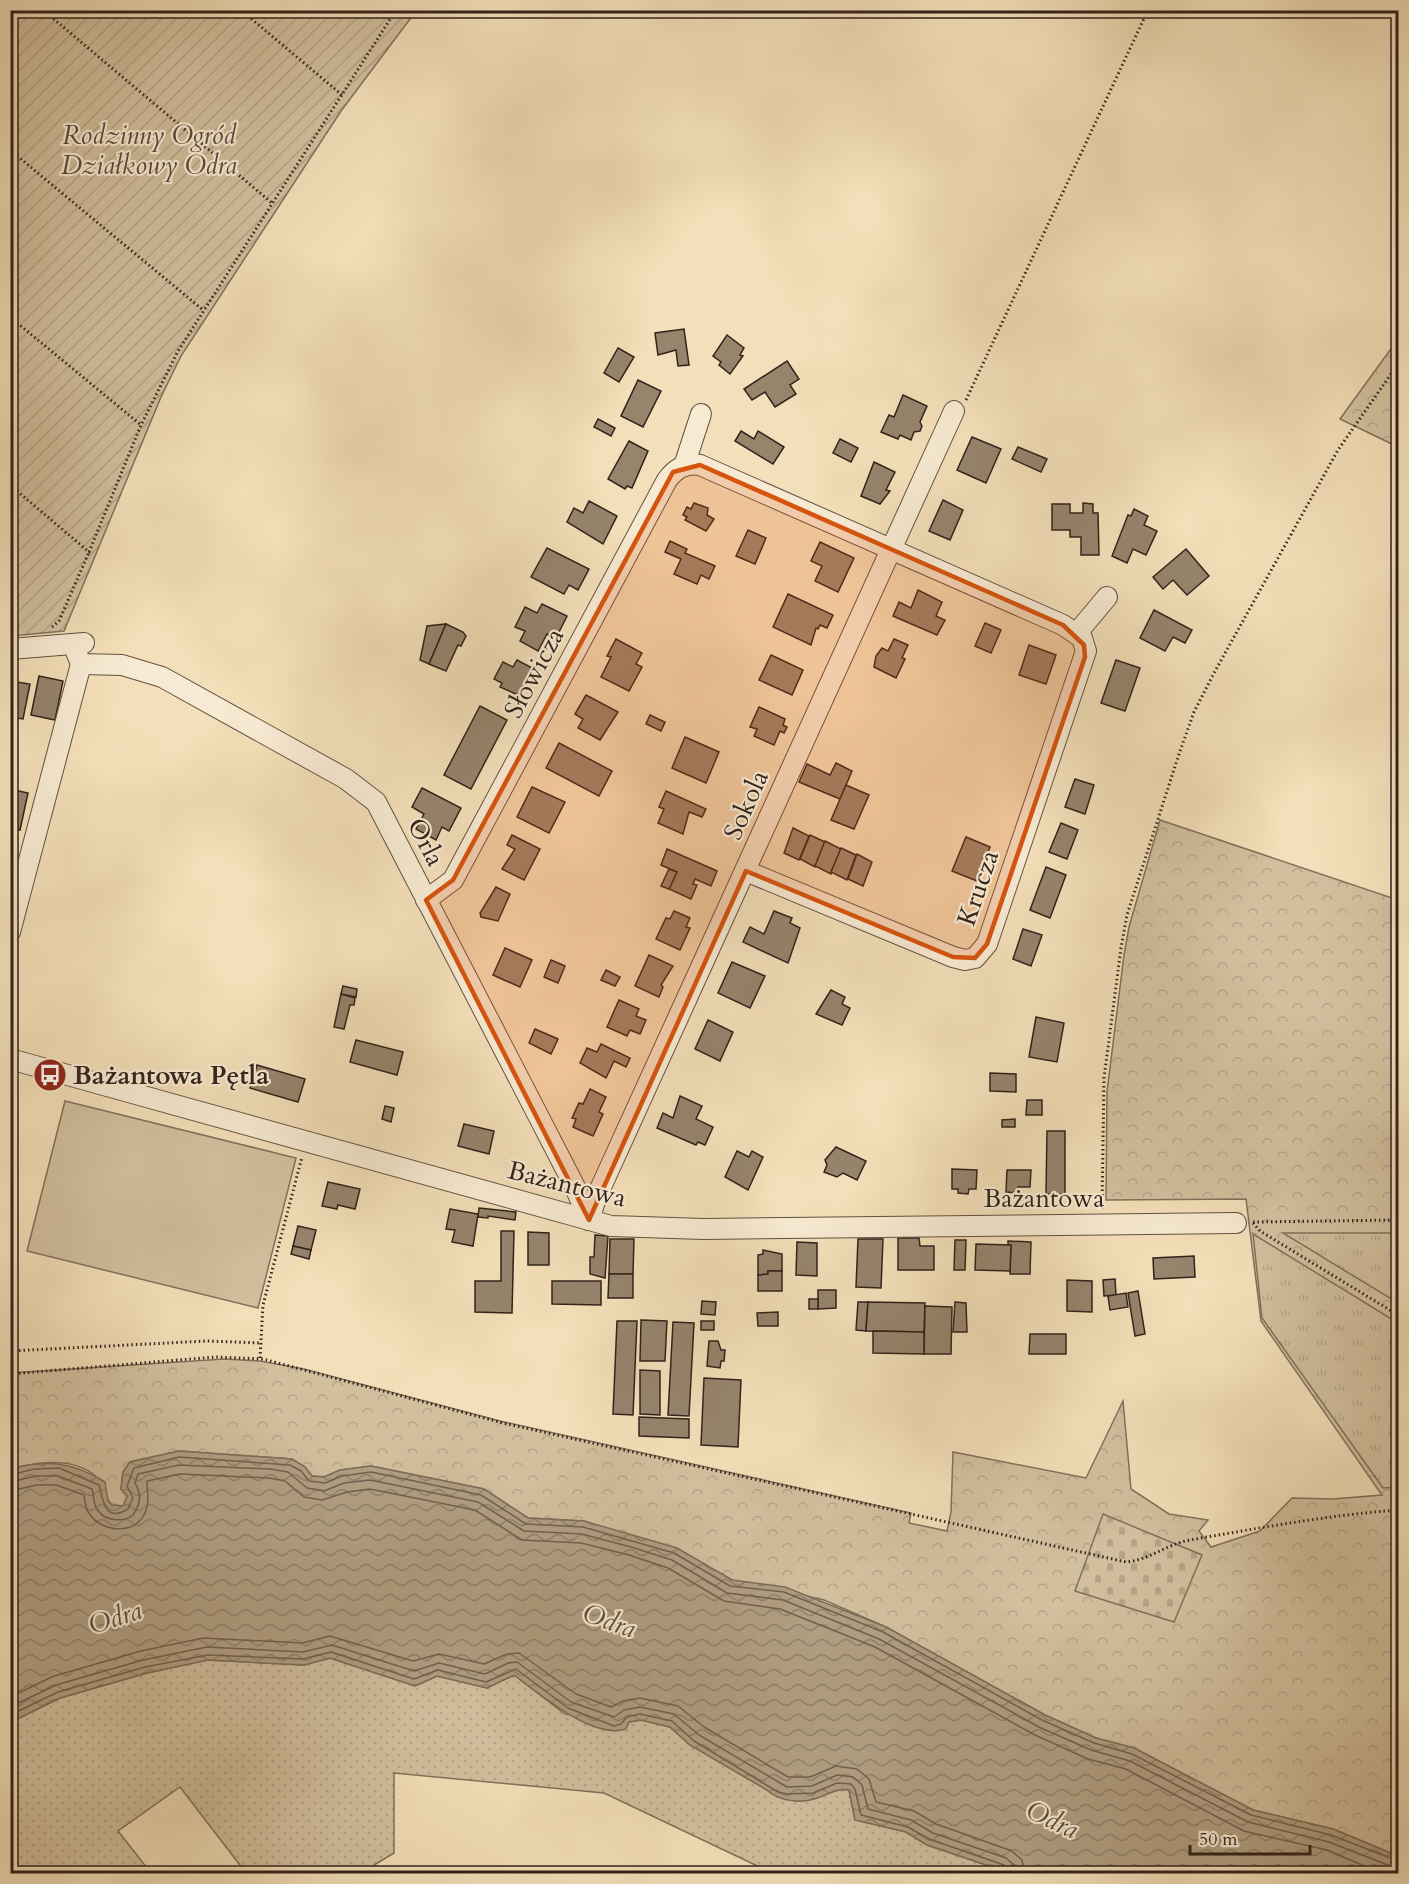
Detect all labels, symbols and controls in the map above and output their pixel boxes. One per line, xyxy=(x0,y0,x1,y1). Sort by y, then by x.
park label: Rodzinny Ogród Działkowy Odra xyxy=(61,118,237,183)
street label: Słowicza xyxy=(496,622,572,724)
street label: Sokola xyxy=(715,765,777,845)
street label: Orla xyxy=(399,812,453,872)
street label: Krucza xyxy=(949,846,1007,930)
bus stop icon: Bażantowa Pętla xyxy=(32,1057,68,1093)
place label: Bażantowa Pętla xyxy=(73,1058,269,1093)
street label: Bażantowa xyxy=(504,1152,630,1216)
street label: Bażantowa xyxy=(984,1181,1104,1216)
water label: Odra xyxy=(83,1592,147,1644)
water label: Odra xyxy=(577,1595,641,1647)
water label: Odra xyxy=(1020,1792,1084,1848)
scale bar xyxy=(1190,1818,1310,1856)
text: 50 m xyxy=(1199,1827,1238,1852)

